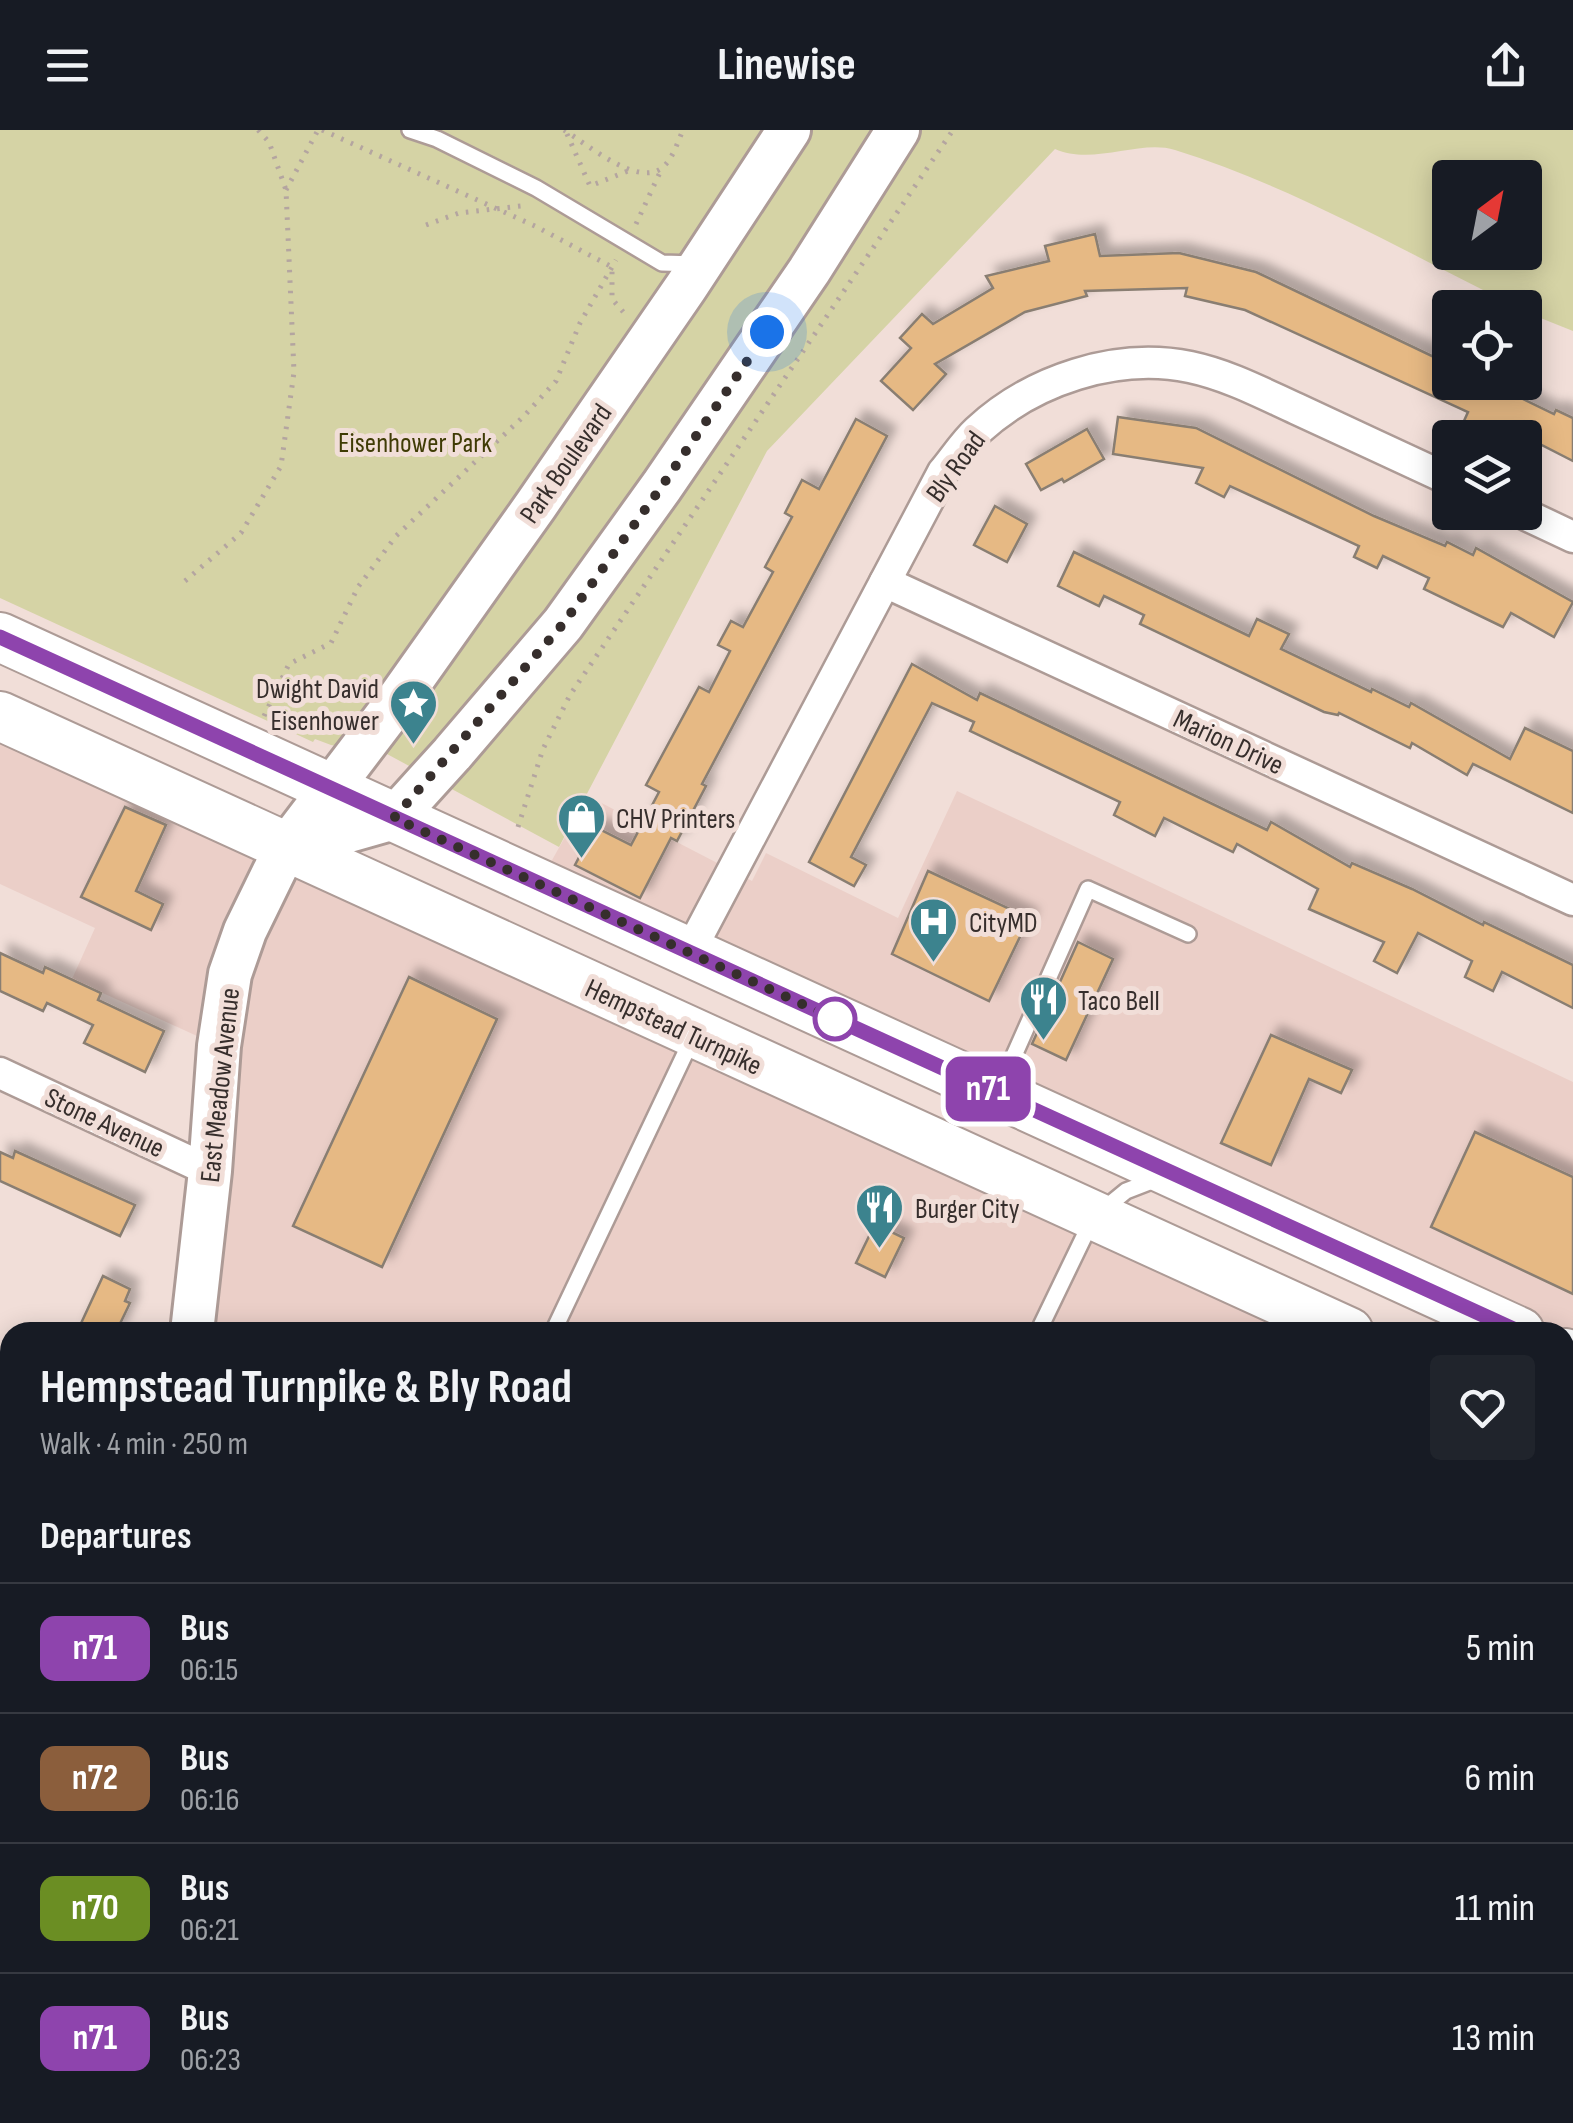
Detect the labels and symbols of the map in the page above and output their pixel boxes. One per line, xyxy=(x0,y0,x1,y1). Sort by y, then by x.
north arrow xyxy=(1432,160,1542,270)
your location xyxy=(742,307,792,357)
street label: Park Boulevard xyxy=(513,398,619,530)
street label: Bly Road xyxy=(919,425,993,509)
park label: Eisenhower Park xyxy=(338,427,492,460)
place label: Dwight David Eisenhower xyxy=(256,673,379,738)
place icon: Dwight David Eisenhower xyxy=(388,678,440,746)
street label: Marion Drive xyxy=(1168,703,1289,782)
shop icon: CHV Printers xyxy=(555,792,607,860)
place label: CHV Printers xyxy=(616,803,735,836)
hospital icon: CityMD xyxy=(908,896,960,964)
place label: CityMD xyxy=(969,907,1038,940)
street label: Hempstead Turnpike xyxy=(580,972,767,1083)
restaurant icon: Taco Bell xyxy=(1017,974,1069,1042)
place label: Taco Bell xyxy=(1078,985,1160,1018)
street label: East Meadow Avenue xyxy=(194,986,247,1184)
unlabelled marker xyxy=(814,998,856,1040)
line badge: n71 xyxy=(930,1056,1046,1122)
street label: Stone Avenue xyxy=(39,1081,169,1165)
restaurant icon: Burger City xyxy=(854,1182,906,1250)
place label: Burger City xyxy=(915,1193,1020,1226)

